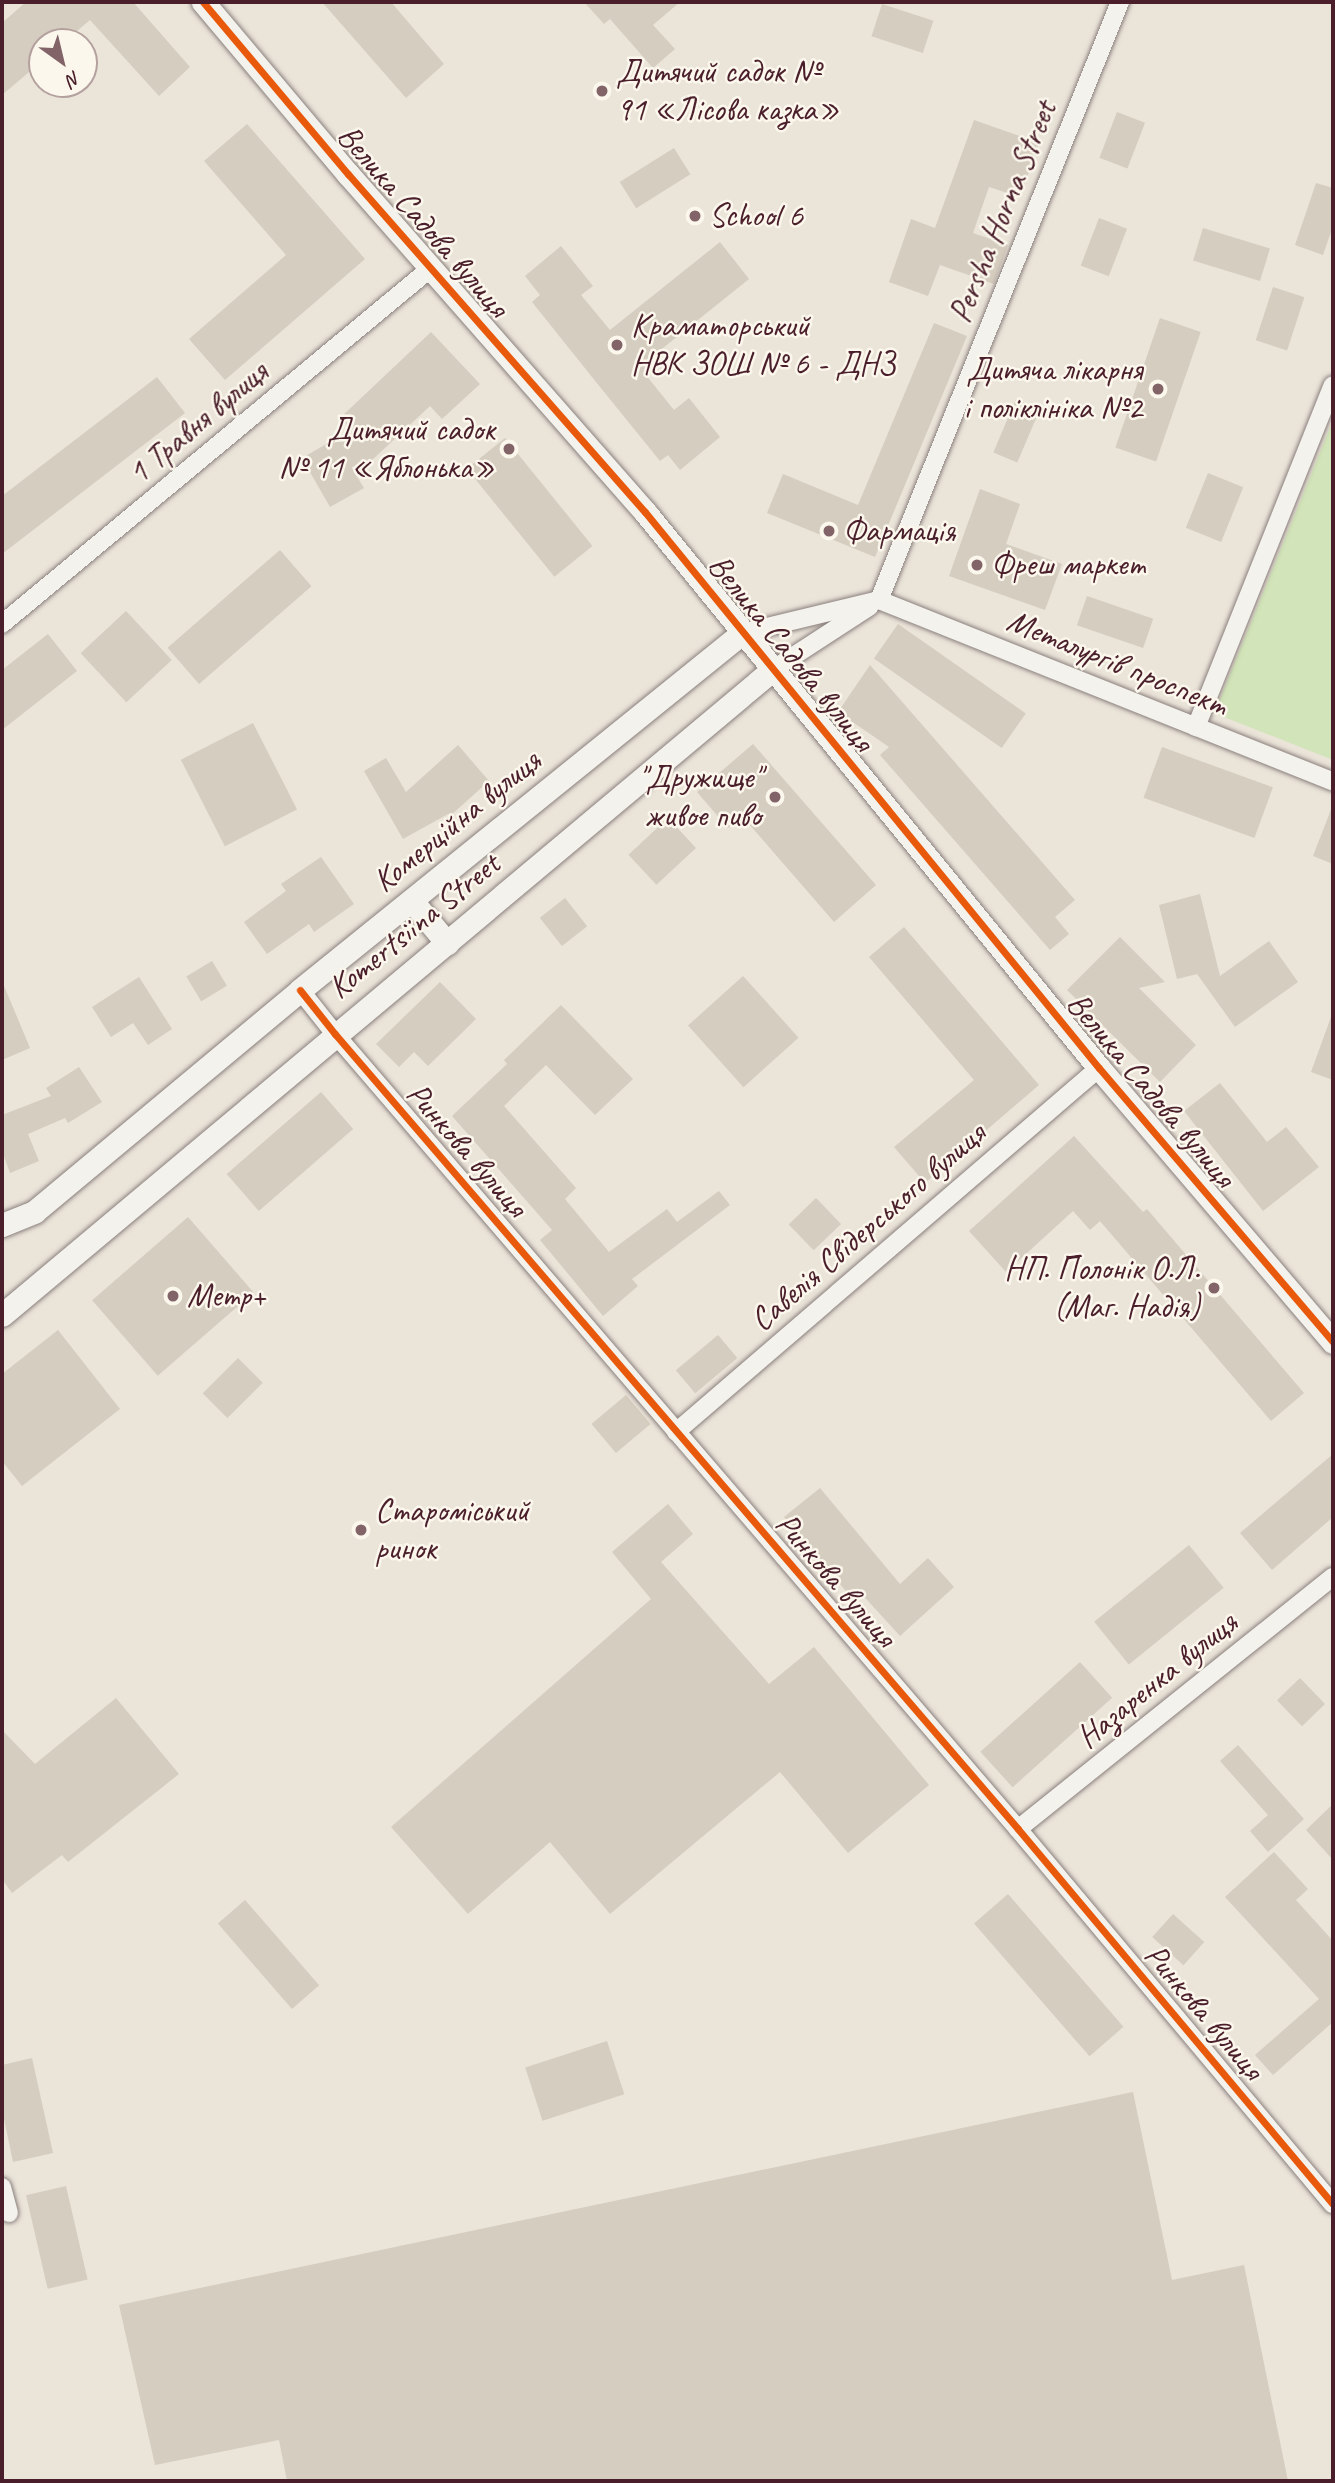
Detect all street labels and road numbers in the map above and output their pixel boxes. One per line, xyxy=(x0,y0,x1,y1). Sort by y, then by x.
street label: Persha Horna Street xyxy=(941,96,1065,328)
street label: Велика Садова вулиця xyxy=(329,117,517,325)
street label: 1 Травня вулиця xyxy=(119,352,277,494)
street label: Велика Садова вулиця xyxy=(700,547,882,759)
street label: Металургів проспект xyxy=(1001,601,1233,725)
street label: Комерційна вулиця xyxy=(365,741,549,901)
street label: Komertsiina Street xyxy=(320,845,508,1007)
street label: Велика Садова вулиця xyxy=(1058,985,1244,1195)
street label: Ринкова вулиця xyxy=(398,1075,536,1225)
street label: Савелія Свідерського вулиця xyxy=(742,1114,994,1340)
street label: Ринкова вулиця xyxy=(767,1505,905,1655)
street label: Назаренка вулиця xyxy=(1068,1603,1246,1757)
street label: Ринкова вулиця xyxy=(1136,1936,1272,2088)

